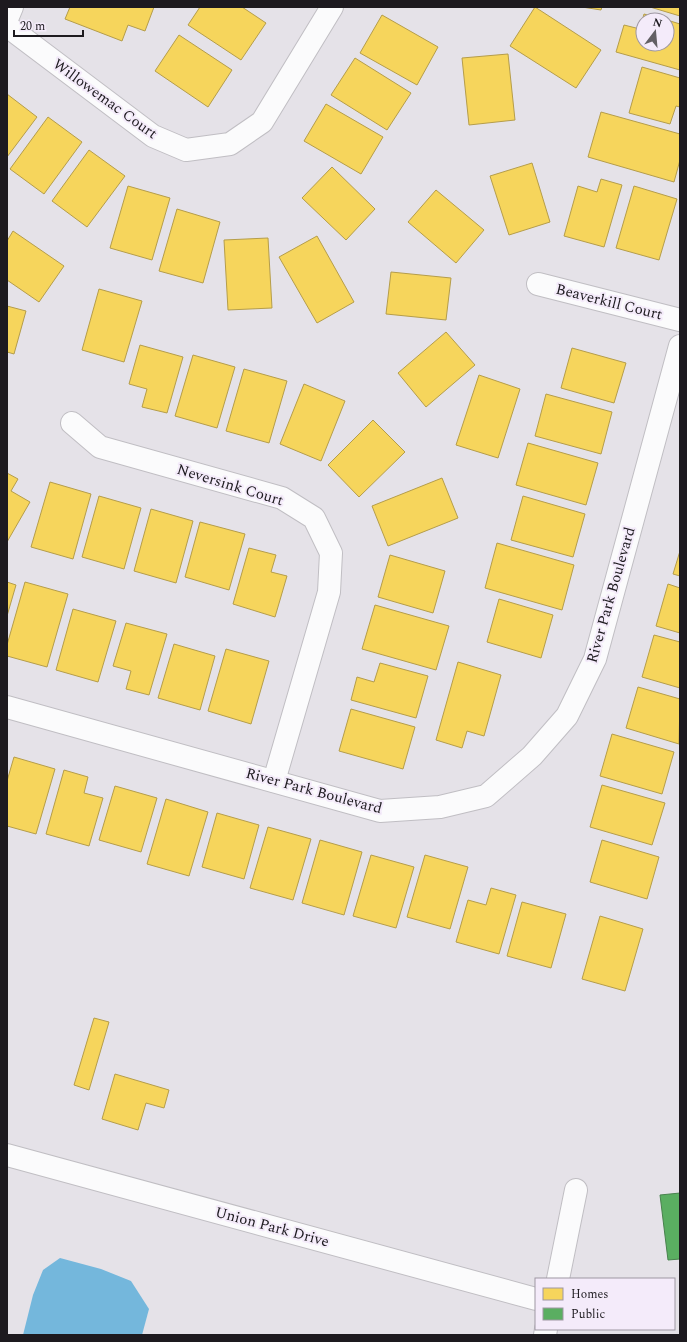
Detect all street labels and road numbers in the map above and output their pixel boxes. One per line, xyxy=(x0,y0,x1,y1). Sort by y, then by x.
street label: Willowemac Court xyxy=(48,53,162,145)
street label: Beaverkill Court xyxy=(553,278,665,326)
street label: Neversink Court xyxy=(174,458,286,512)
street label: River Park Boulevard xyxy=(581,524,641,666)
street label: River Park Boulevard xyxy=(243,762,385,820)
street label: Union Park Drive xyxy=(212,1201,332,1253)

